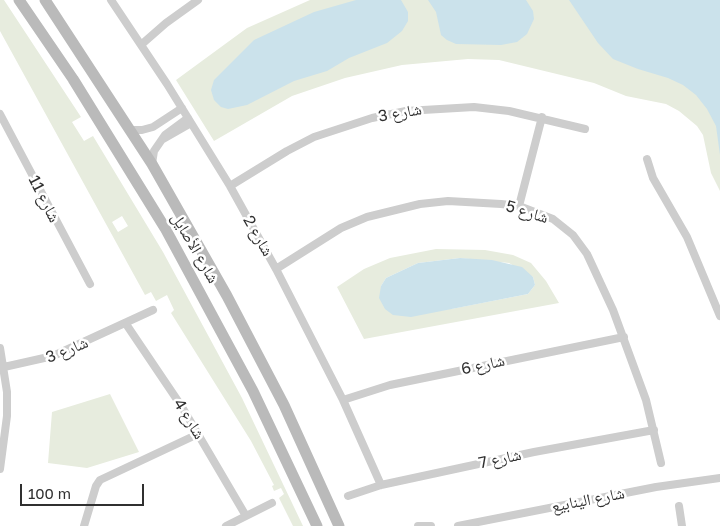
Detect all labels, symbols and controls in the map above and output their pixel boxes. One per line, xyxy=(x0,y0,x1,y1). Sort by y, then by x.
street label: شارع 3 xyxy=(377,100,423,126)
street label: شارع 11 xyxy=(24,172,64,226)
street label: شارع 5 xyxy=(503,196,551,228)
street label: شارع الأصايل xyxy=(167,209,223,287)
street label: شارع 2 xyxy=(239,212,277,260)
street label: شارع 3 xyxy=(43,333,91,367)
street label: شارع 6 xyxy=(459,351,507,379)
street label: شارع 4 xyxy=(169,395,209,443)
street label: شارع 7 xyxy=(477,445,523,473)
scale bar xyxy=(22,474,146,506)
text: 100 m xyxy=(28,484,71,502)
street label: شارع الينابيع xyxy=(550,484,626,516)

